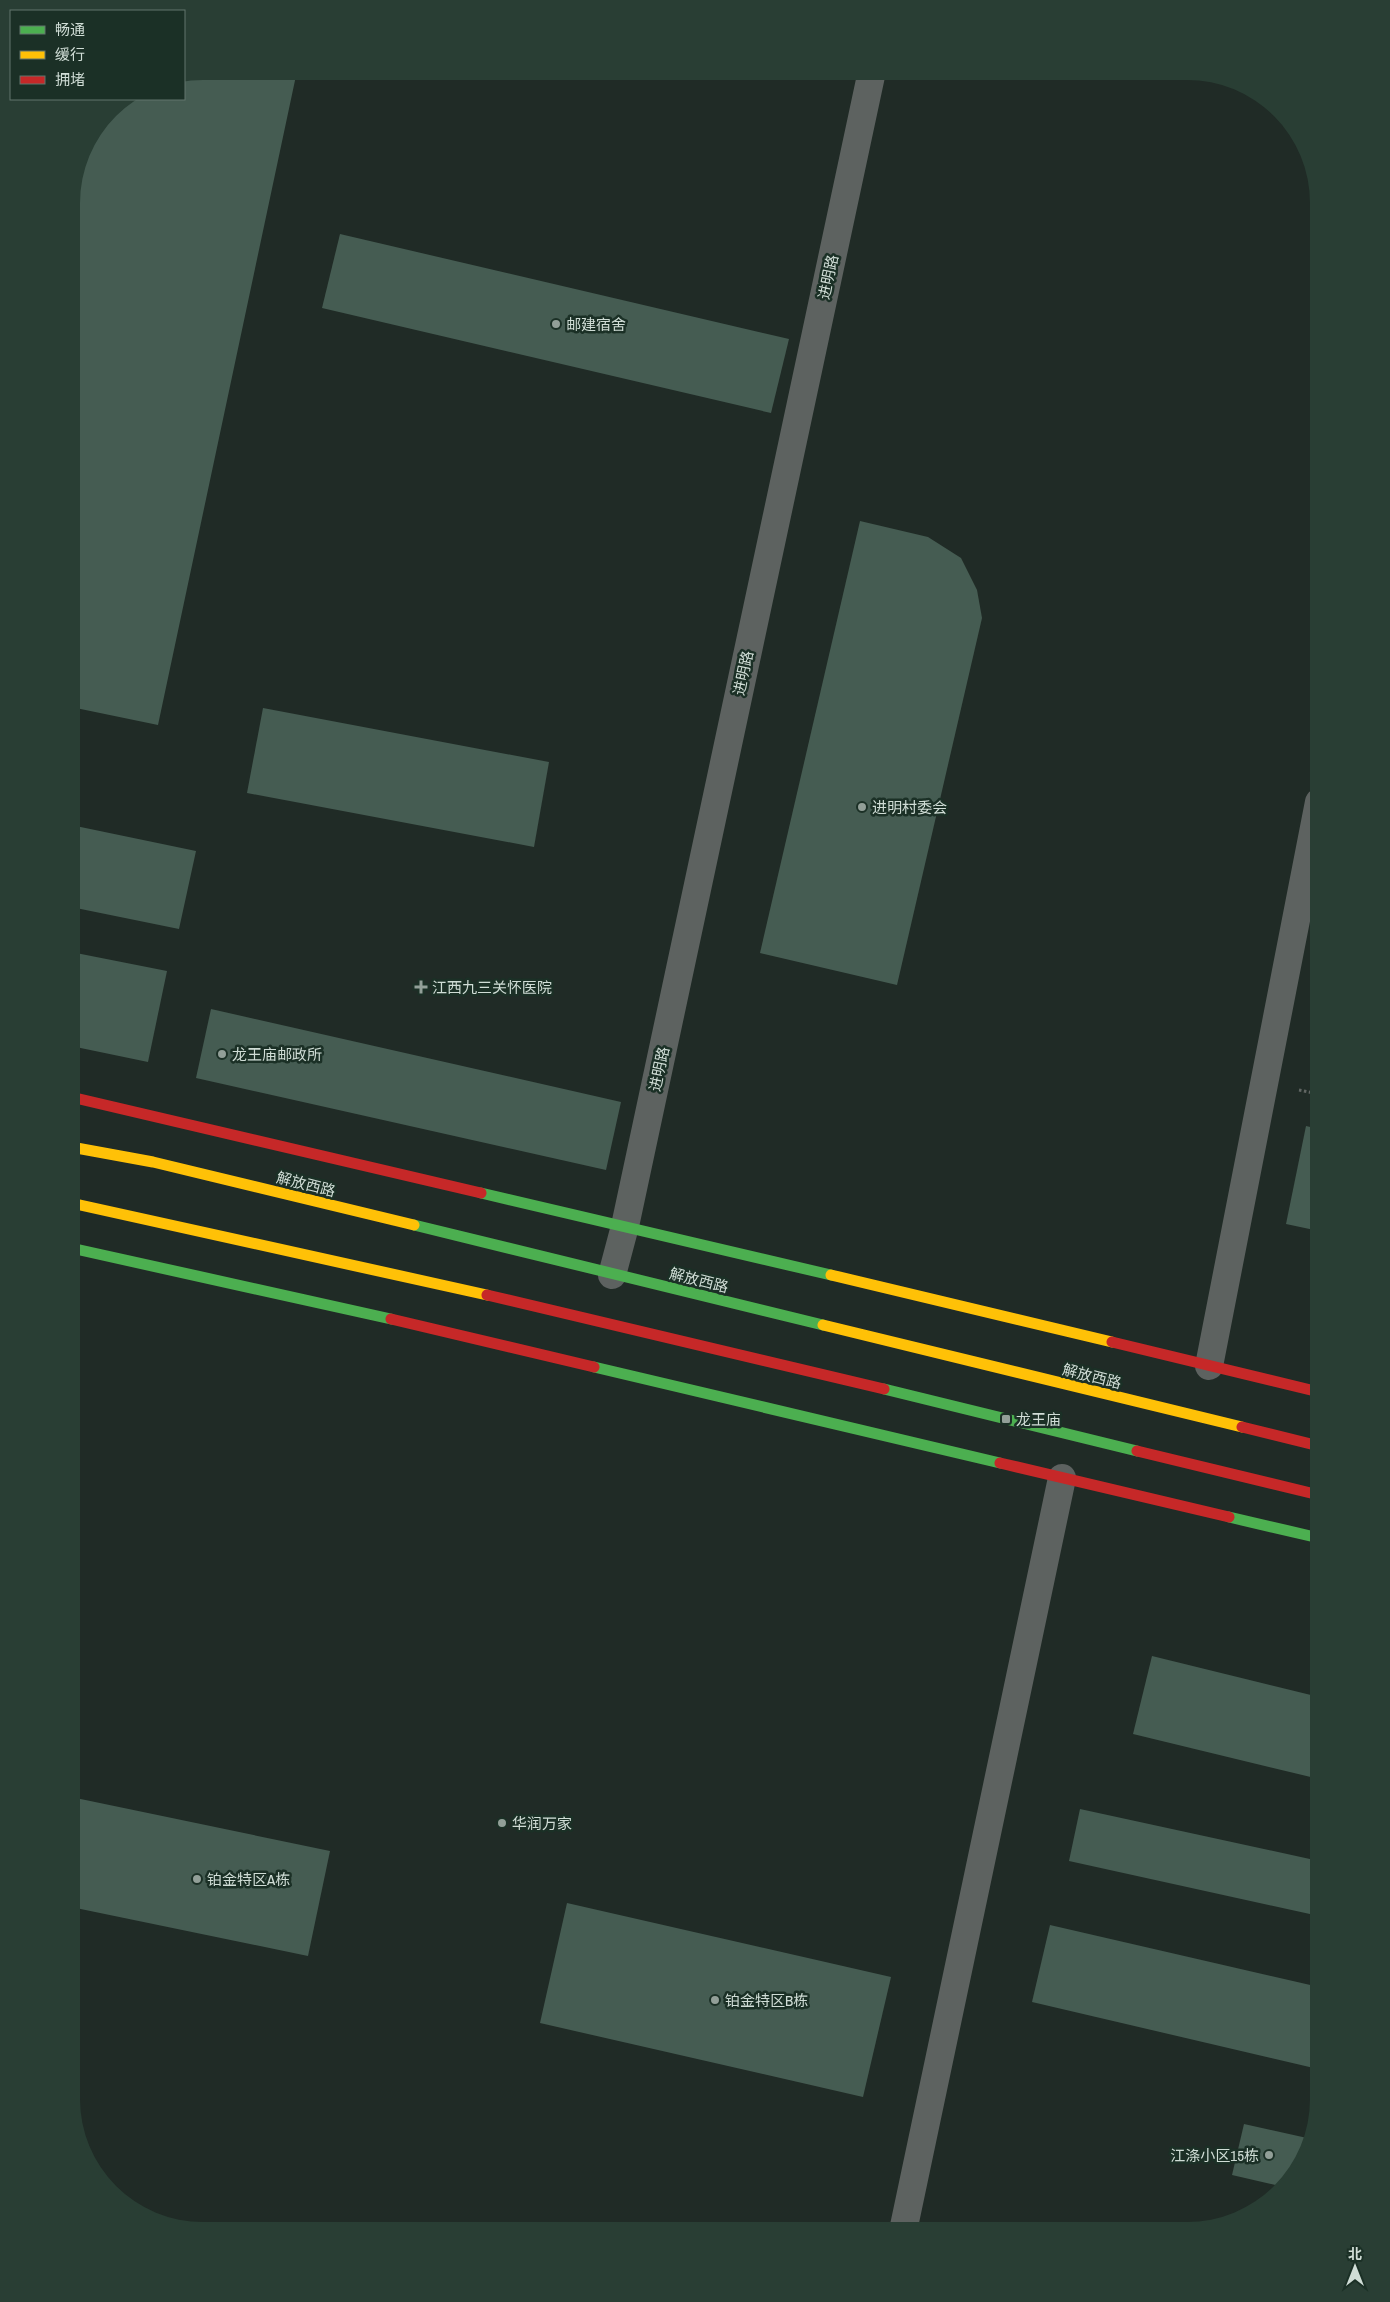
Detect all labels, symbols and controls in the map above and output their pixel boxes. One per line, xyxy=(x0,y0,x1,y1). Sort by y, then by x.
legend xyxy=(10,10,185,100)
text: 畅通 xyxy=(55,19,85,40)
text: 缓行 xyxy=(55,44,85,65)
text: 拥堵 xyxy=(55,69,85,90)
street label: 进明路 xyxy=(813,253,843,301)
place label: 邮建宿舍 xyxy=(566,314,626,335)
marker: 邮建宿舍 xyxy=(550,318,562,330)
street label: 进明路 xyxy=(728,649,758,697)
place label: 进明村委会 xyxy=(872,797,947,818)
marker: 进明村委会 xyxy=(856,801,868,813)
place label: 江西九三关怀医院 xyxy=(432,977,552,998)
marker: 江西九三关怀医院 xyxy=(414,980,428,994)
place label: 龙王庙邮政所 xyxy=(232,1044,322,1065)
street label: 进明路 xyxy=(644,1045,674,1093)
marker: 龙王庙邮政所 xyxy=(216,1048,228,1060)
street label: 解放西路 xyxy=(274,1167,338,1201)
street label: 解放西路 xyxy=(667,1263,731,1297)
street label: 解放西路 xyxy=(1060,1359,1124,1393)
place label: 龙王庙 xyxy=(1016,1409,1061,1430)
marker: 龙王庙 xyxy=(1000,1413,1012,1425)
place label: 华润万家 xyxy=(512,1813,572,1834)
marker: 华润万家 xyxy=(496,1817,508,1829)
place label: 铂金特区A栋 xyxy=(207,1869,290,1890)
marker: 铂金特区A栋 xyxy=(191,1873,203,1885)
place label: 铂金特区B栋 xyxy=(725,1990,808,2011)
marker: 铂金特区B栋 xyxy=(709,1994,721,2006)
place label: 江涤小区15栋 xyxy=(1170,2145,1259,2166)
marker: 江涤小区15栋 xyxy=(1263,2149,1275,2161)
north arrow xyxy=(1330,2242,1380,2292)
text: 北 xyxy=(1348,2245,1362,2263)

